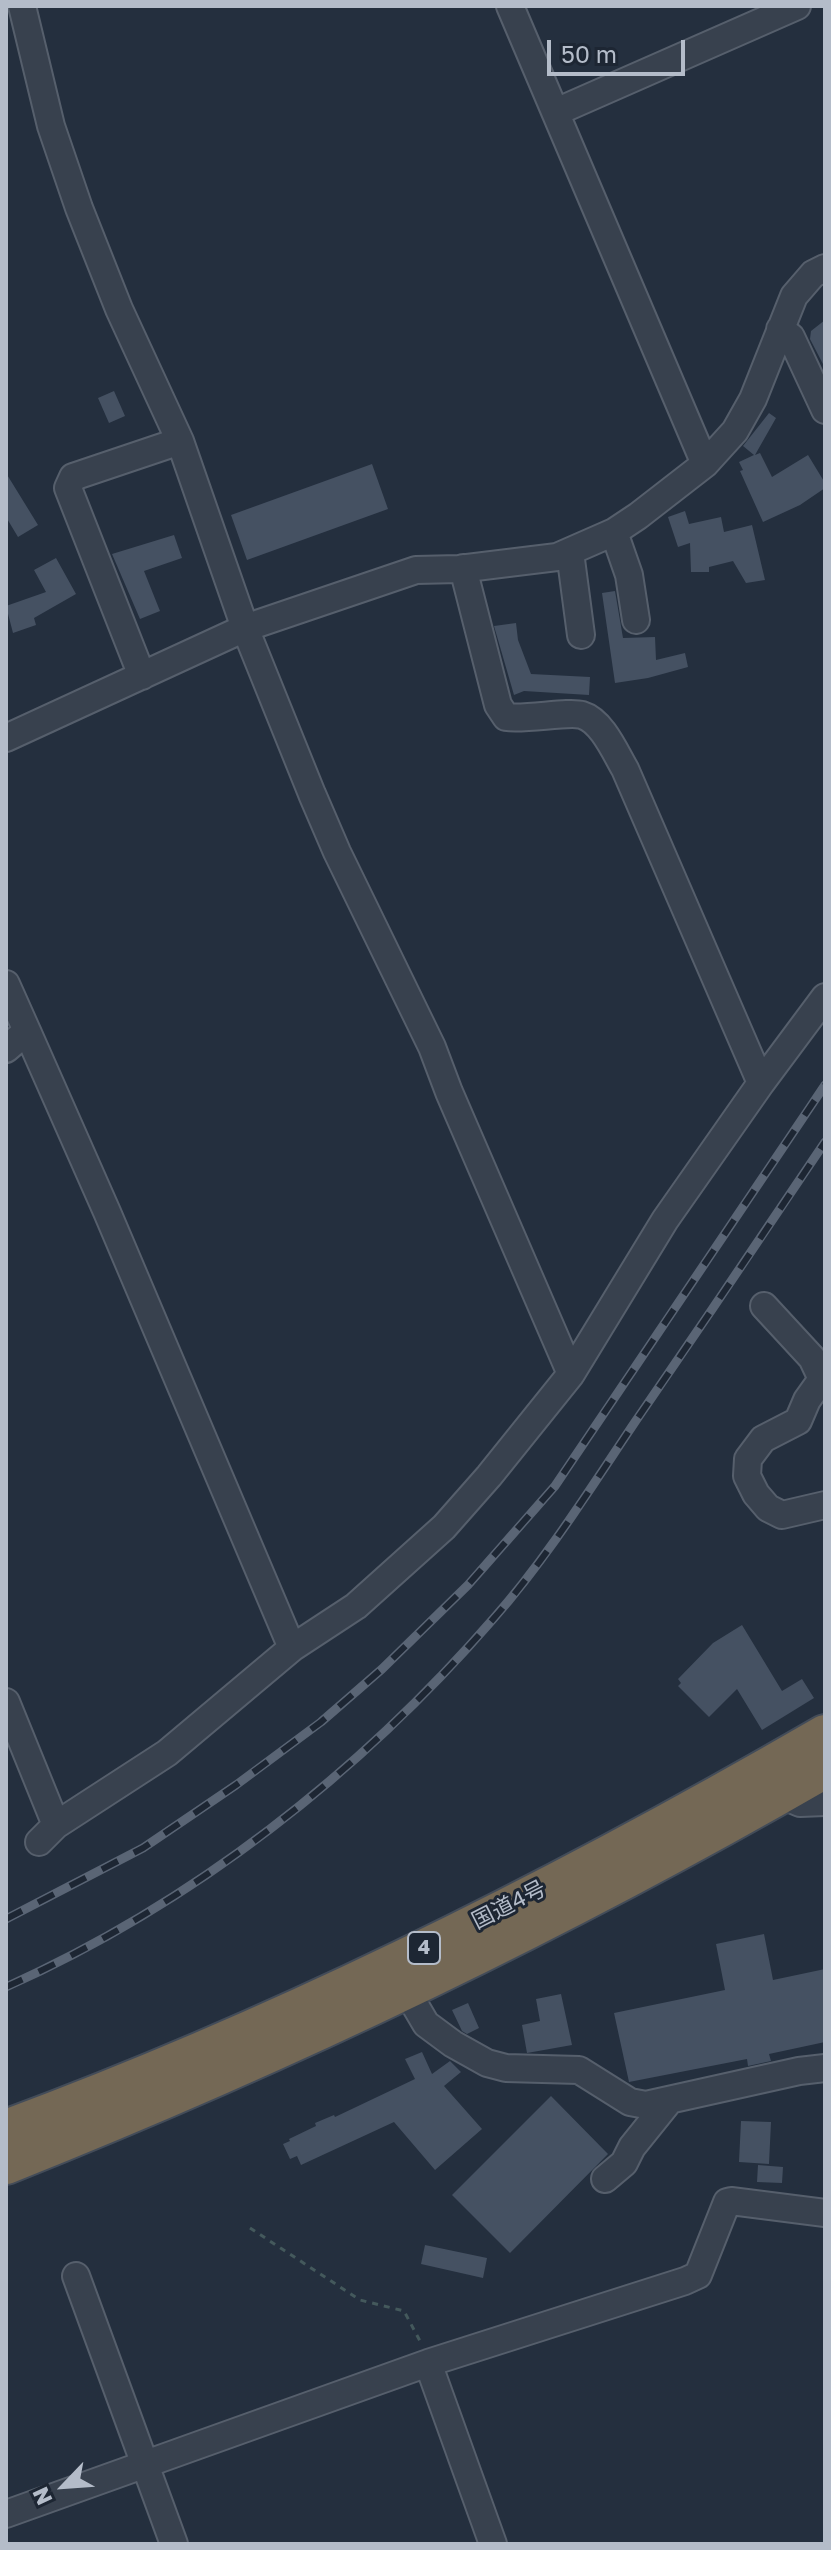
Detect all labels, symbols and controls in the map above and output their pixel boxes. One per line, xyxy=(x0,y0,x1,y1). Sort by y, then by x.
scale bar xyxy=(551,24,689,74)
text: 50 m xyxy=(561,39,617,68)
street label: 国道4号 xyxy=(468,1875,550,1935)
road number: 4 xyxy=(408,1932,440,1964)
north arrow xyxy=(24,2446,104,2526)
text: N xyxy=(26,2483,58,2510)

